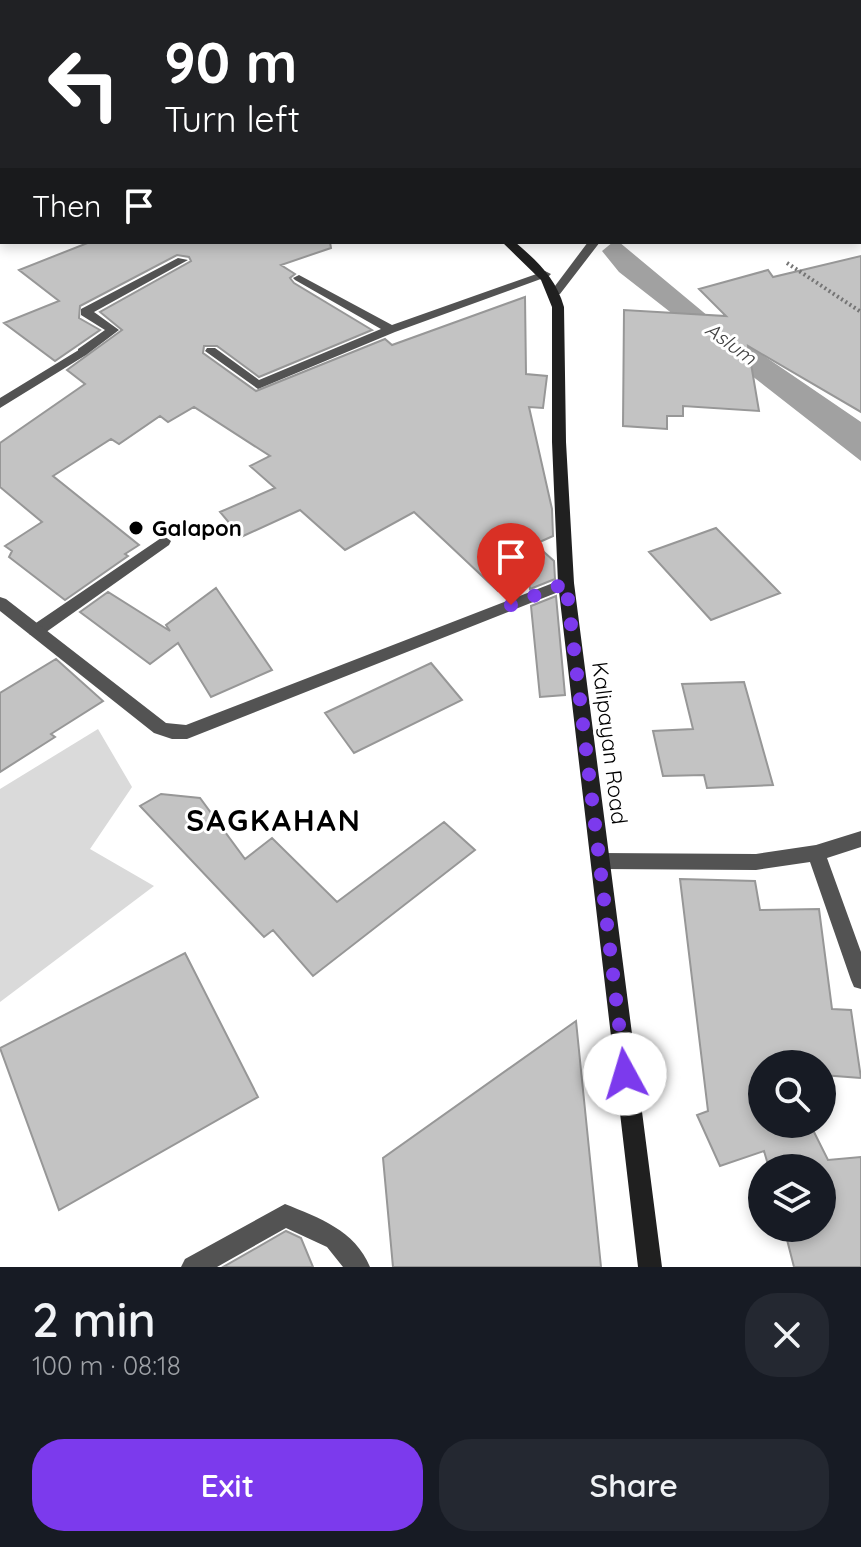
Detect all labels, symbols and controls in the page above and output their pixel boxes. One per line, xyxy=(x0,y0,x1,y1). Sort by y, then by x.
text: 90 m xyxy=(164,27,298,97)
icon: left xyxy=(32,32,136,136)
text: Turn left xyxy=(164,96,300,141)
icon: arrive xyxy=(117,184,161,228)
text: Then xyxy=(32,187,101,225)
water label: Aslum xyxy=(701,316,762,370)
place label: Galapon xyxy=(152,514,242,542)
marker: Galapon xyxy=(127,519,145,537)
pin xyxy=(477,523,545,605)
icon: arrive xyxy=(489,535,533,579)
street label: Kalipayan Road xyxy=(586,660,634,826)
district label: SAGKAHAN xyxy=(186,801,362,839)
position arrow xyxy=(583,1032,667,1116)
map controls xyxy=(748,1050,836,1242)
button: search xyxy=(748,1050,836,1138)
button: layers xyxy=(748,1154,836,1242)
text: 2 min xyxy=(32,1289,156,1349)
button: close xyxy=(745,1293,829,1377)
text: 100 m · 08:18 xyxy=(32,1349,181,1382)
button: Exit xyxy=(32,1439,423,1531)
button: Share xyxy=(439,1439,829,1531)

